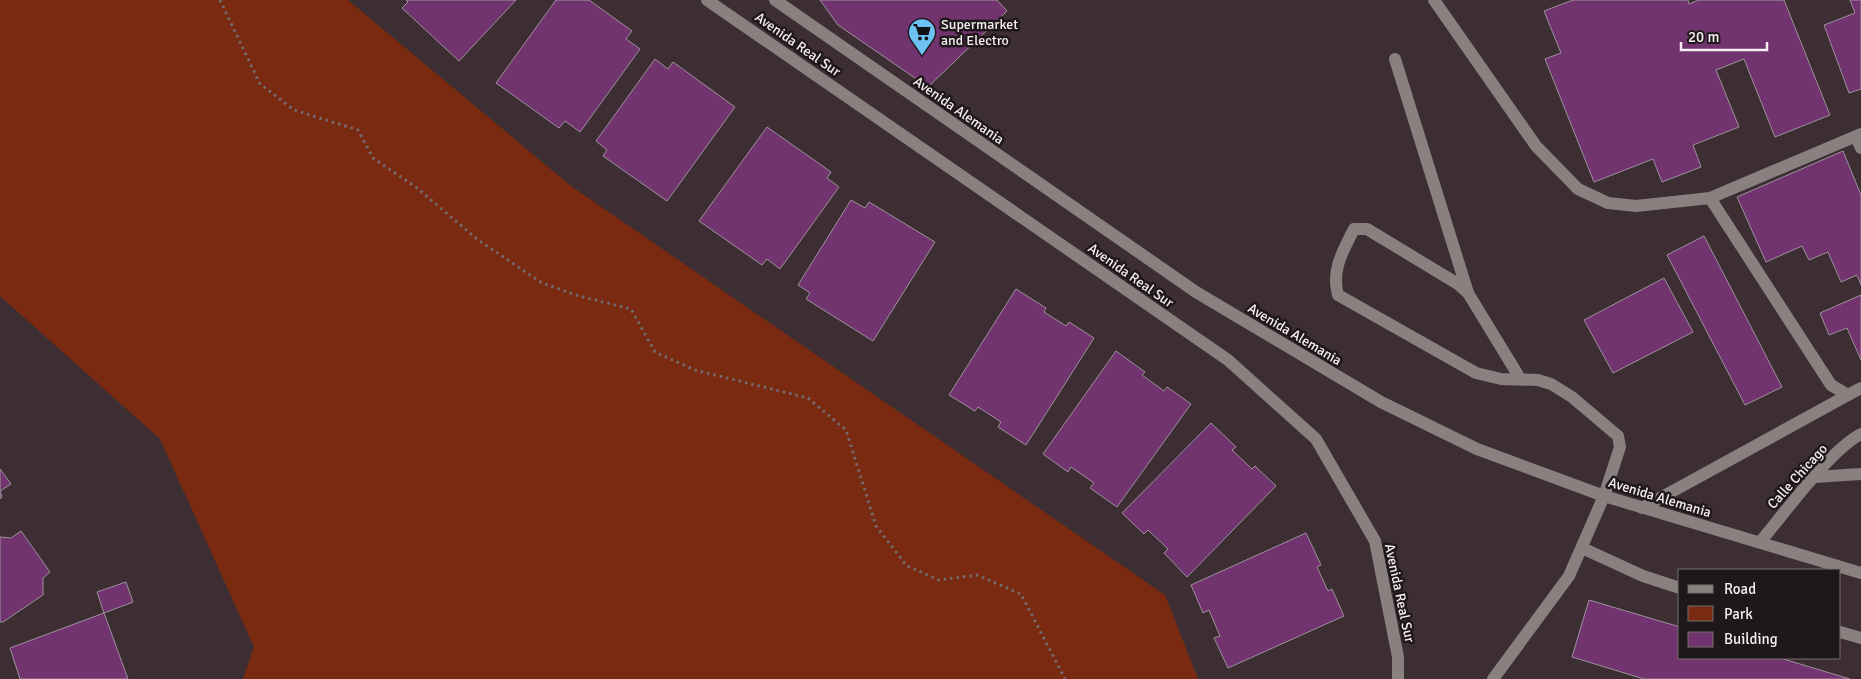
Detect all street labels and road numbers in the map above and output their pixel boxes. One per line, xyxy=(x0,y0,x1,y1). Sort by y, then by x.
street label: Avenida Real Sur xyxy=(752,9,845,81)
street label: Avenida Alemania xyxy=(910,73,1007,148)
street label: Avenida Real Sur xyxy=(1085,240,1178,312)
street label: Avenida Alemania xyxy=(1245,300,1345,369)
street label: Calle Chicago xyxy=(1764,440,1831,512)
street label: Avenida Alemania xyxy=(1606,474,1713,521)
street label: Avenida Real Sur xyxy=(1381,542,1418,645)

